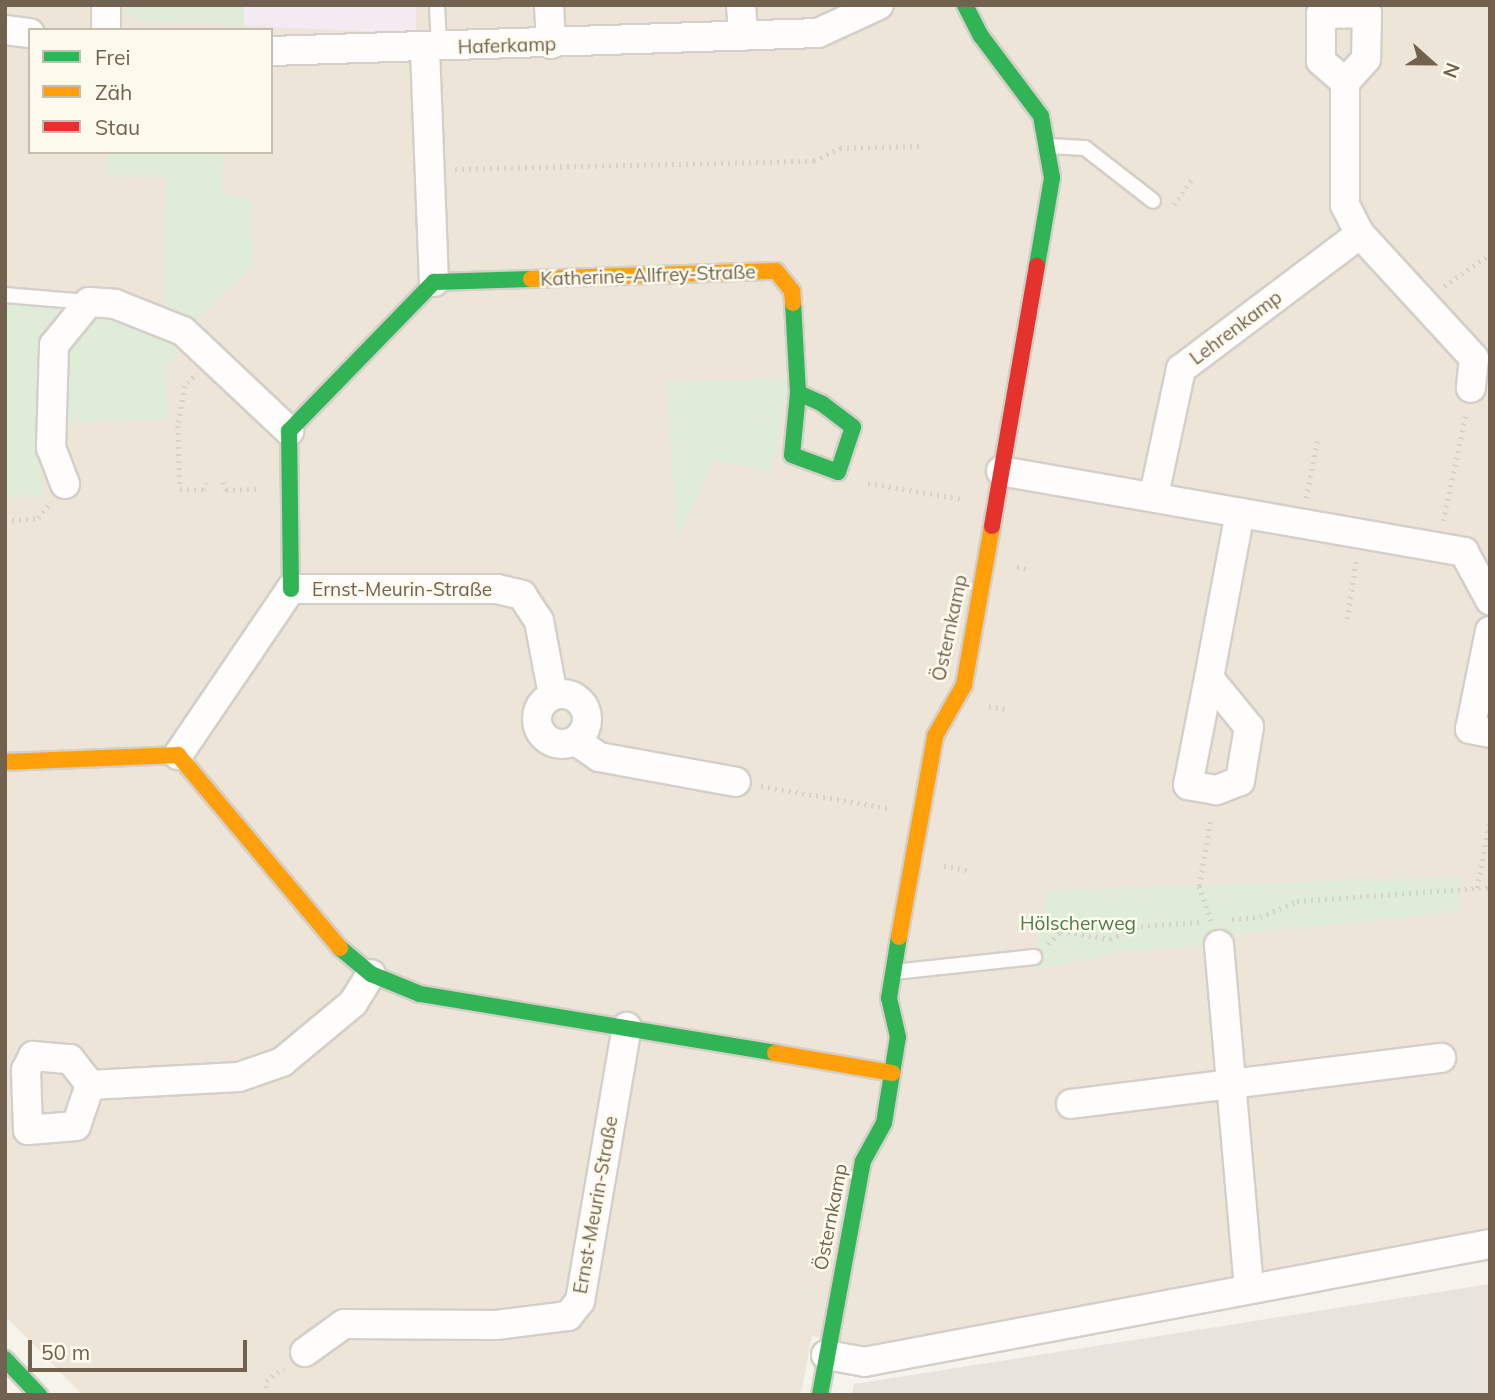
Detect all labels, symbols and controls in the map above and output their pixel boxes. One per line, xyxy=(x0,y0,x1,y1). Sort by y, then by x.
legend xyxy=(28,28,273,154)
north arrow xyxy=(1397,28,1467,98)
street label: Haferkamp xyxy=(457,33,557,59)
text: Frei xyxy=(95,44,131,70)
text: N xyxy=(1438,60,1465,82)
text: Zäh xyxy=(95,79,132,105)
text: Stau xyxy=(95,114,140,140)
street label: Katherine-Allfrey-Straße xyxy=(540,261,756,291)
street label: Lehrenkamp xyxy=(1186,286,1286,370)
street label: Östernkamp xyxy=(928,573,972,683)
street label: Ernst-Meurin-Straße xyxy=(312,579,492,601)
park label: Hölscherweg xyxy=(1020,913,1136,935)
street label: Ernst-Meurin-Straße xyxy=(569,1114,623,1296)
street label: Östernkamp xyxy=(809,1162,853,1272)
scale bar xyxy=(32,1326,250,1370)
text: 50 m xyxy=(41,1339,90,1365)

